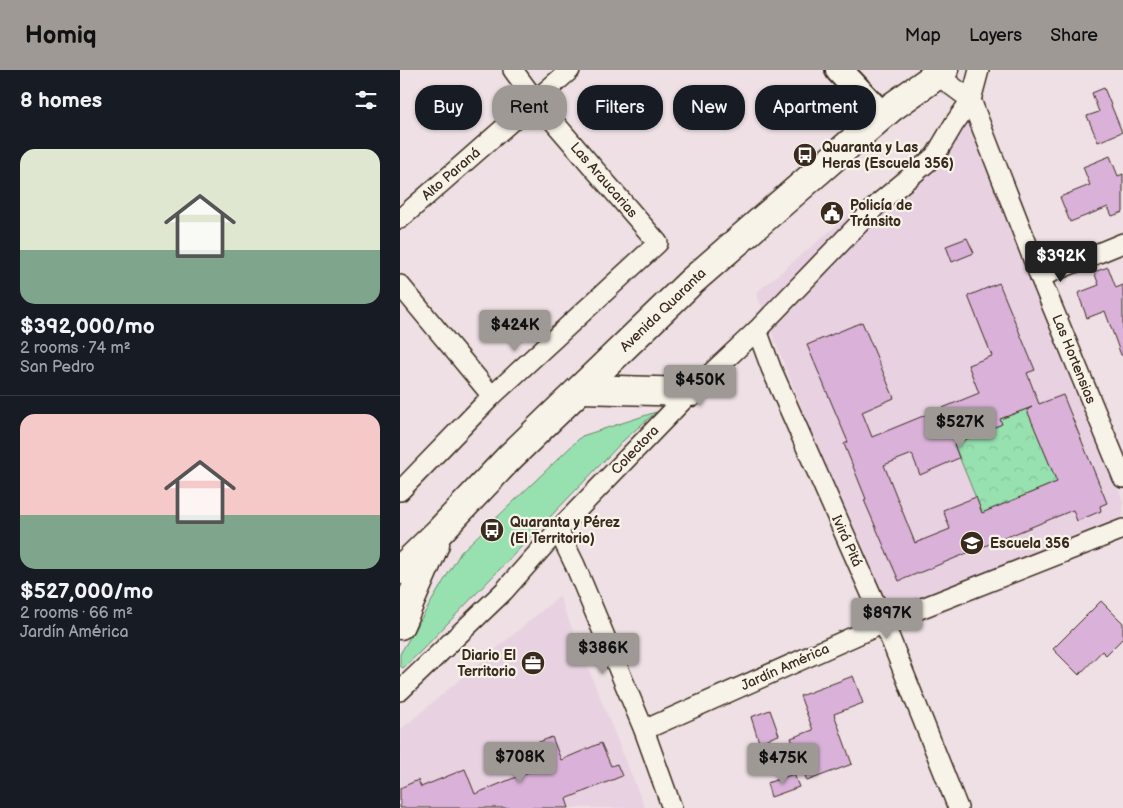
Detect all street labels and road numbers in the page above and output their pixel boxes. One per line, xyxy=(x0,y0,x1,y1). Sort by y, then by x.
street label: Las Araucarias xyxy=(567,139,641,221)
street label: Alto Paraná xyxy=(418,144,484,204)
street label: Avenida Quaranta xyxy=(616,265,710,355)
street label: Las Hortensias xyxy=(1048,312,1100,406)
street label: Colectora xyxy=(608,422,662,478)
street label: Ivirá Pitá xyxy=(828,513,866,570)
street label: Jardín América xyxy=(738,640,832,694)

